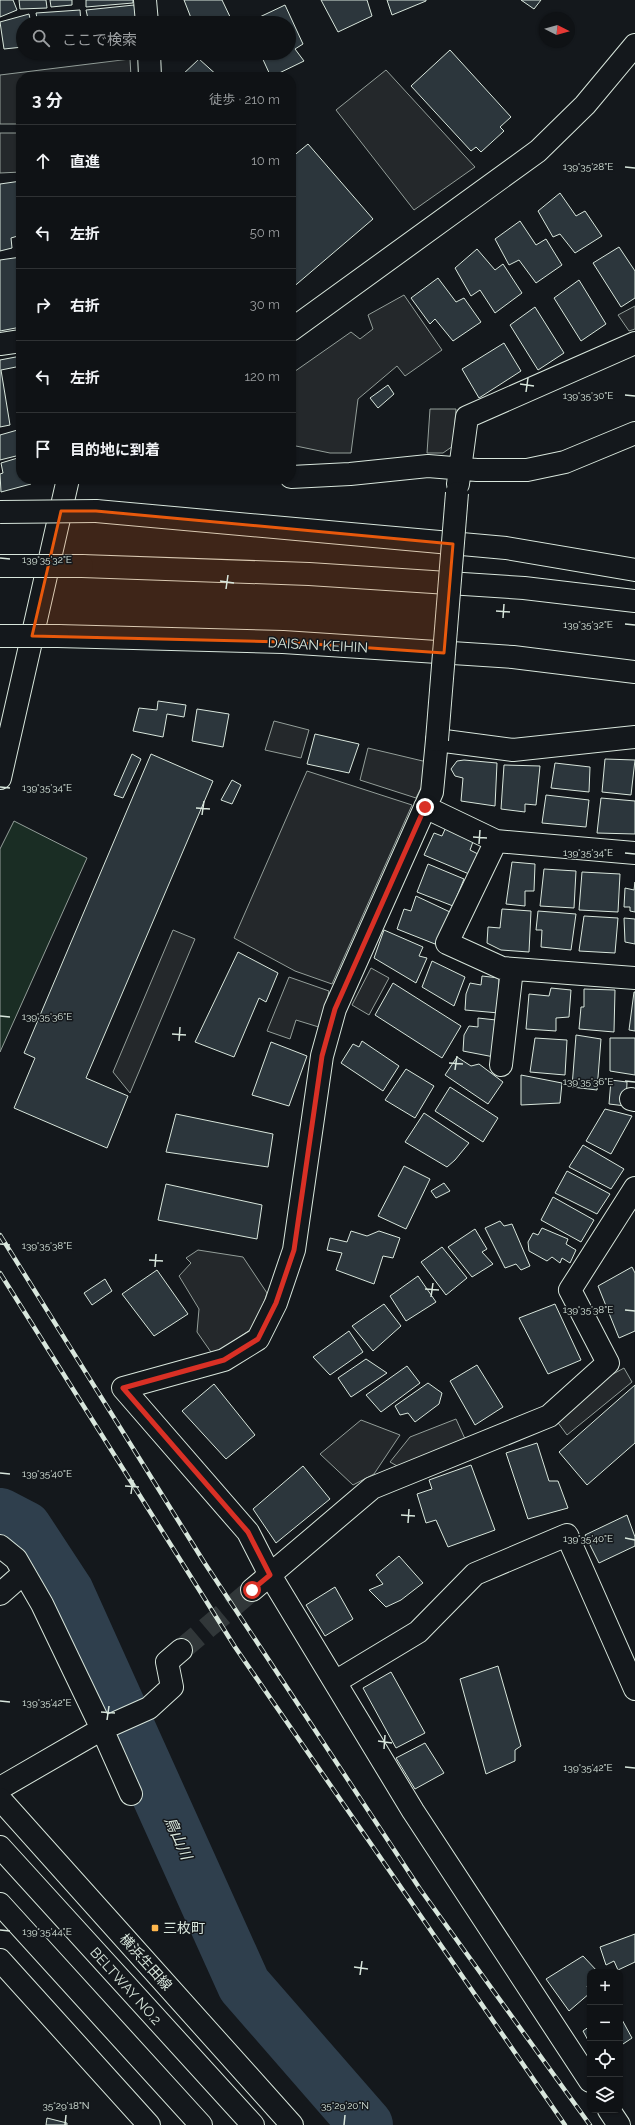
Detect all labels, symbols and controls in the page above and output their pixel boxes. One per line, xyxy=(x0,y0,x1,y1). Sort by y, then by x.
north arrow xyxy=(539,12,575,48)
search box xyxy=(16,16,296,60)
icon: search xyxy=(30,27,52,49)
text: ここで検索 xyxy=(62,31,137,49)
text: 3 分 xyxy=(32,90,63,110)
text: 徒歩 · 210 m xyxy=(209,92,280,107)
icon: ahead xyxy=(32,150,54,172)
text: 直進 xyxy=(70,153,100,171)
text: 10 m xyxy=(251,153,280,168)
text: 139°35'28"E xyxy=(563,161,613,172)
icon: left xyxy=(32,222,54,244)
text: 左折 xyxy=(70,225,100,243)
text: 50 m xyxy=(250,225,280,240)
icon: right xyxy=(32,294,54,316)
text: 右折 xyxy=(70,297,100,315)
text: 30 m xyxy=(250,297,280,312)
icon: left xyxy=(32,366,54,388)
text: 左折 xyxy=(70,369,100,387)
text: 120 m xyxy=(244,369,280,384)
text: 139°35'30"E xyxy=(563,390,613,401)
icon: arrive xyxy=(32,438,54,460)
text: 目的地に到着 xyxy=(70,441,160,459)
text: 139°35'32"E xyxy=(22,554,72,565)
text: 139°35'32"E xyxy=(563,619,613,630)
street label: DAISAN KEIHIN xyxy=(267,634,369,656)
text: 139°35'34"E xyxy=(22,782,72,793)
route end xyxy=(416,798,434,816)
text: 139°35'34"E xyxy=(563,847,613,858)
text: 139°35'36"E xyxy=(22,1011,72,1022)
text: 139°35'36"E xyxy=(563,1076,613,1087)
text: 139°35'38"E xyxy=(22,1240,72,1251)
text: 139°35'38"E xyxy=(563,1304,613,1315)
text: 139°35'40"E xyxy=(22,1468,72,1479)
text: 139°35'40"E xyxy=(563,1533,613,1544)
route start xyxy=(243,1581,261,1599)
text: 139°35'42"E xyxy=(22,1697,72,1708)
text: 139°35'42"E xyxy=(563,1762,613,1773)
water label: 鳥山川 xyxy=(161,1814,196,1864)
place label: 三枚町 xyxy=(163,1920,205,1936)
marker: 三枚町 xyxy=(150,1923,160,1933)
text: 139°35'44"E xyxy=(22,1926,72,1937)
street label: 横浜生田線 xyxy=(117,1931,175,1993)
street label: BELTWAY NO.2 xyxy=(87,1944,165,2028)
map controls xyxy=(587,1969,623,2113)
button: + xyxy=(587,1969,623,2005)
button: − xyxy=(587,2005,623,2041)
button: locate xyxy=(587,2041,623,2077)
button: layers xyxy=(587,2077,623,2113)
text: 35°29'18"N xyxy=(42,2100,90,2111)
text: 35°29'20"N xyxy=(321,2100,369,2111)

